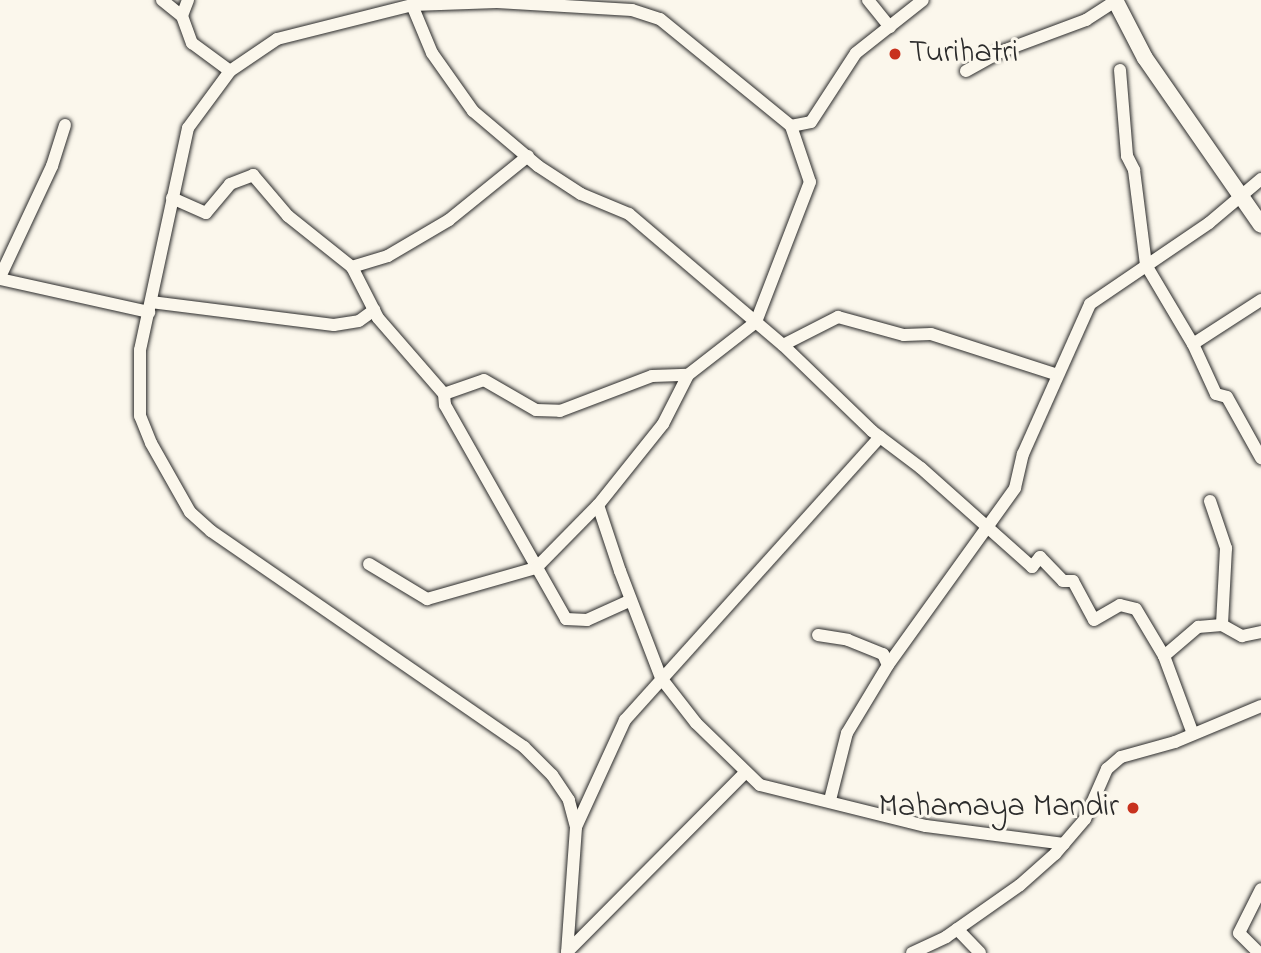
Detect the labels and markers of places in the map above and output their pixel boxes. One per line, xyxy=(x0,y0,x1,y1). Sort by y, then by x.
place label: Turihatri xyxy=(909,35,1018,73)
marker: Turihatri xyxy=(887,46,903,62)
place label: Mahamaya Mandir xyxy=(878,789,1119,827)
marker: Mahamaya Mandir xyxy=(1125,800,1141,816)

